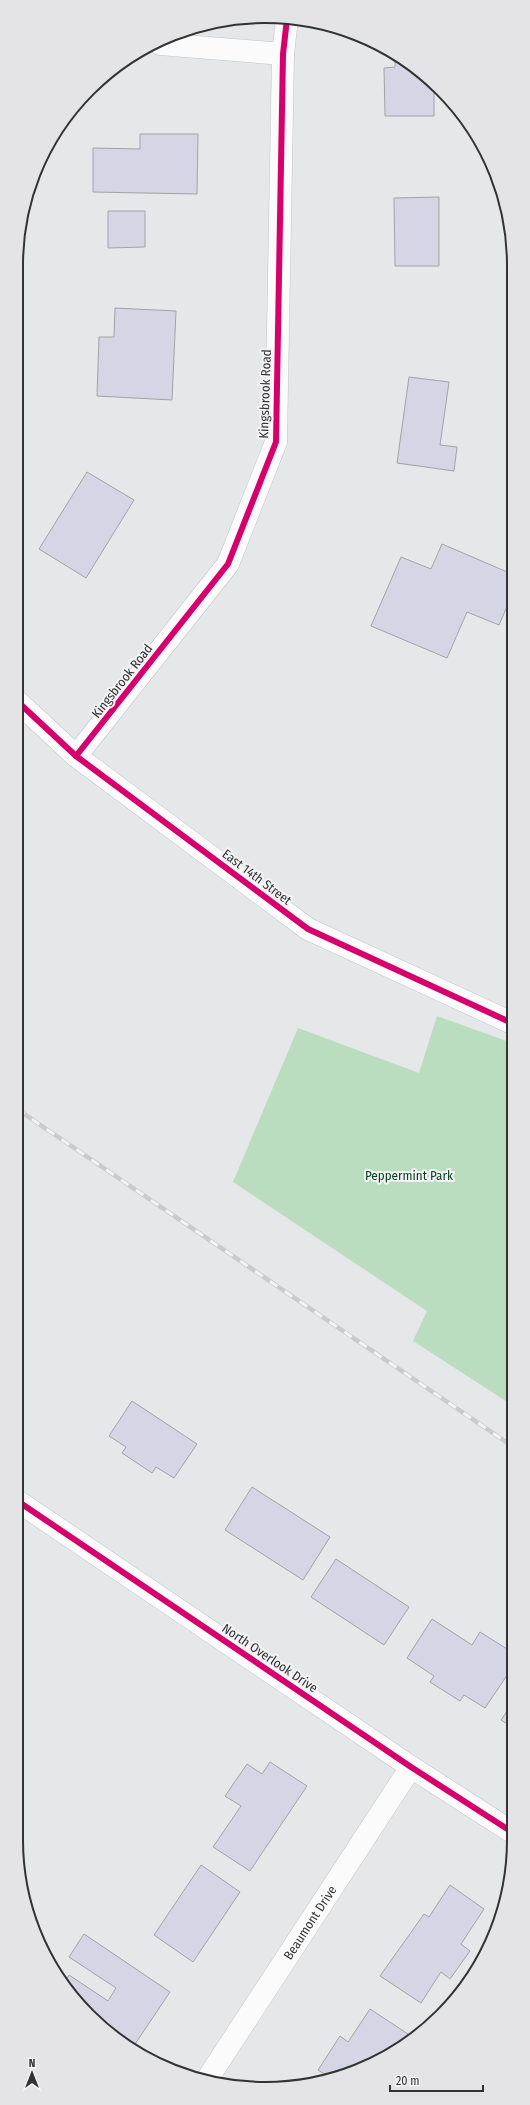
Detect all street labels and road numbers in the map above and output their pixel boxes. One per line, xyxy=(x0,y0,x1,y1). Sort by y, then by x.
street label: Kingsbrook Road xyxy=(256,349,274,439)
street label: Kingsbrook Road xyxy=(89,641,155,721)
street label: East 14th Street xyxy=(220,846,295,908)
street label: North Overlook Drive xyxy=(219,1620,321,1696)
street label: Beaumont Drive xyxy=(280,1882,339,1962)

